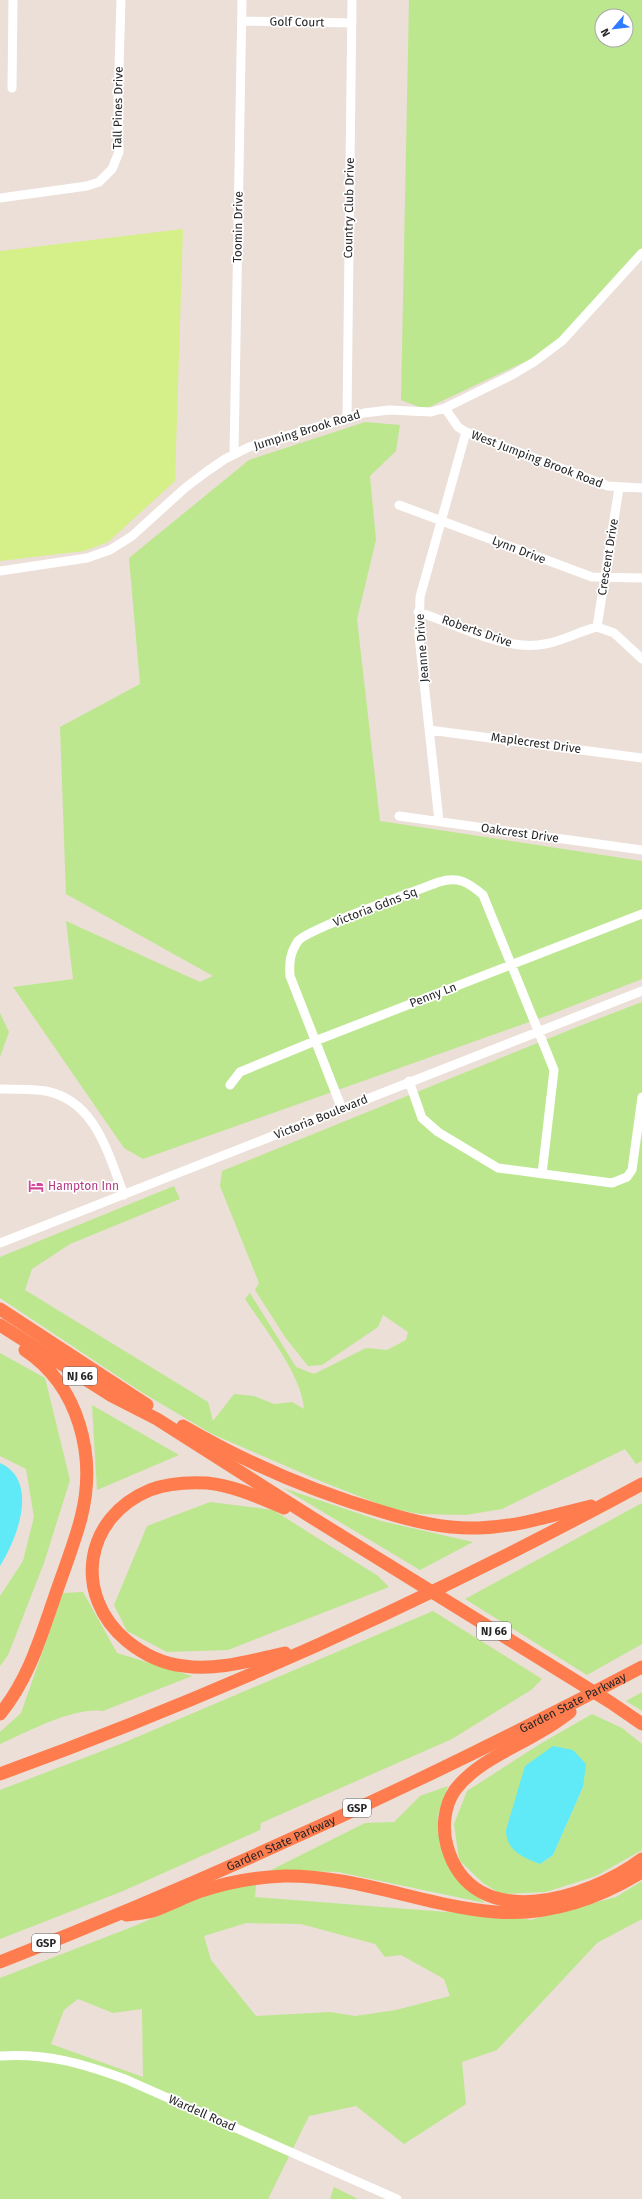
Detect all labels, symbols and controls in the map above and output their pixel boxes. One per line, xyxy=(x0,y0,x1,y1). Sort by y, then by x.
north arrow xyxy=(594,8,634,48)
street label: Golf Court xyxy=(270,15,325,29)
text: N xyxy=(598,26,613,39)
street label: Tall Pines Drive xyxy=(110,66,126,150)
street label: Country Club Drive xyxy=(341,157,357,259)
street label: Toomin Drive xyxy=(230,191,246,263)
street label: Jumping Brook Road xyxy=(252,407,362,453)
street label: West Jumping Brook Road xyxy=(469,427,605,491)
street label: Crescent Drive xyxy=(595,518,621,596)
street label: Lynn Drive xyxy=(490,533,548,567)
street label: Roberts Drive xyxy=(440,612,514,650)
street label: Jeanne Drive xyxy=(413,613,431,683)
street label: Maplecrest Drive xyxy=(490,730,582,756)
street label: Oakcrest Drive xyxy=(480,821,560,845)
street label: Victoria Gdns Sq xyxy=(331,885,419,929)
street label: Penny Ln xyxy=(408,980,458,1010)
street label: Victoria Boulevard xyxy=(272,1092,370,1142)
hotel icon: Hampton Inn xyxy=(27,1177,45,1195)
place label: Hampton Inn xyxy=(48,1179,119,1193)
road number: NJ 66 xyxy=(63,1367,97,1385)
road number: NJ 66 xyxy=(477,1622,511,1640)
street label: Garden State Parkway xyxy=(517,1670,629,1736)
road number: GSP xyxy=(343,1799,371,1817)
street label: Garden State Parkway xyxy=(224,1813,338,1874)
road number: GSP xyxy=(32,1934,60,1952)
street label: Wardell Road xyxy=(166,2092,238,2134)

